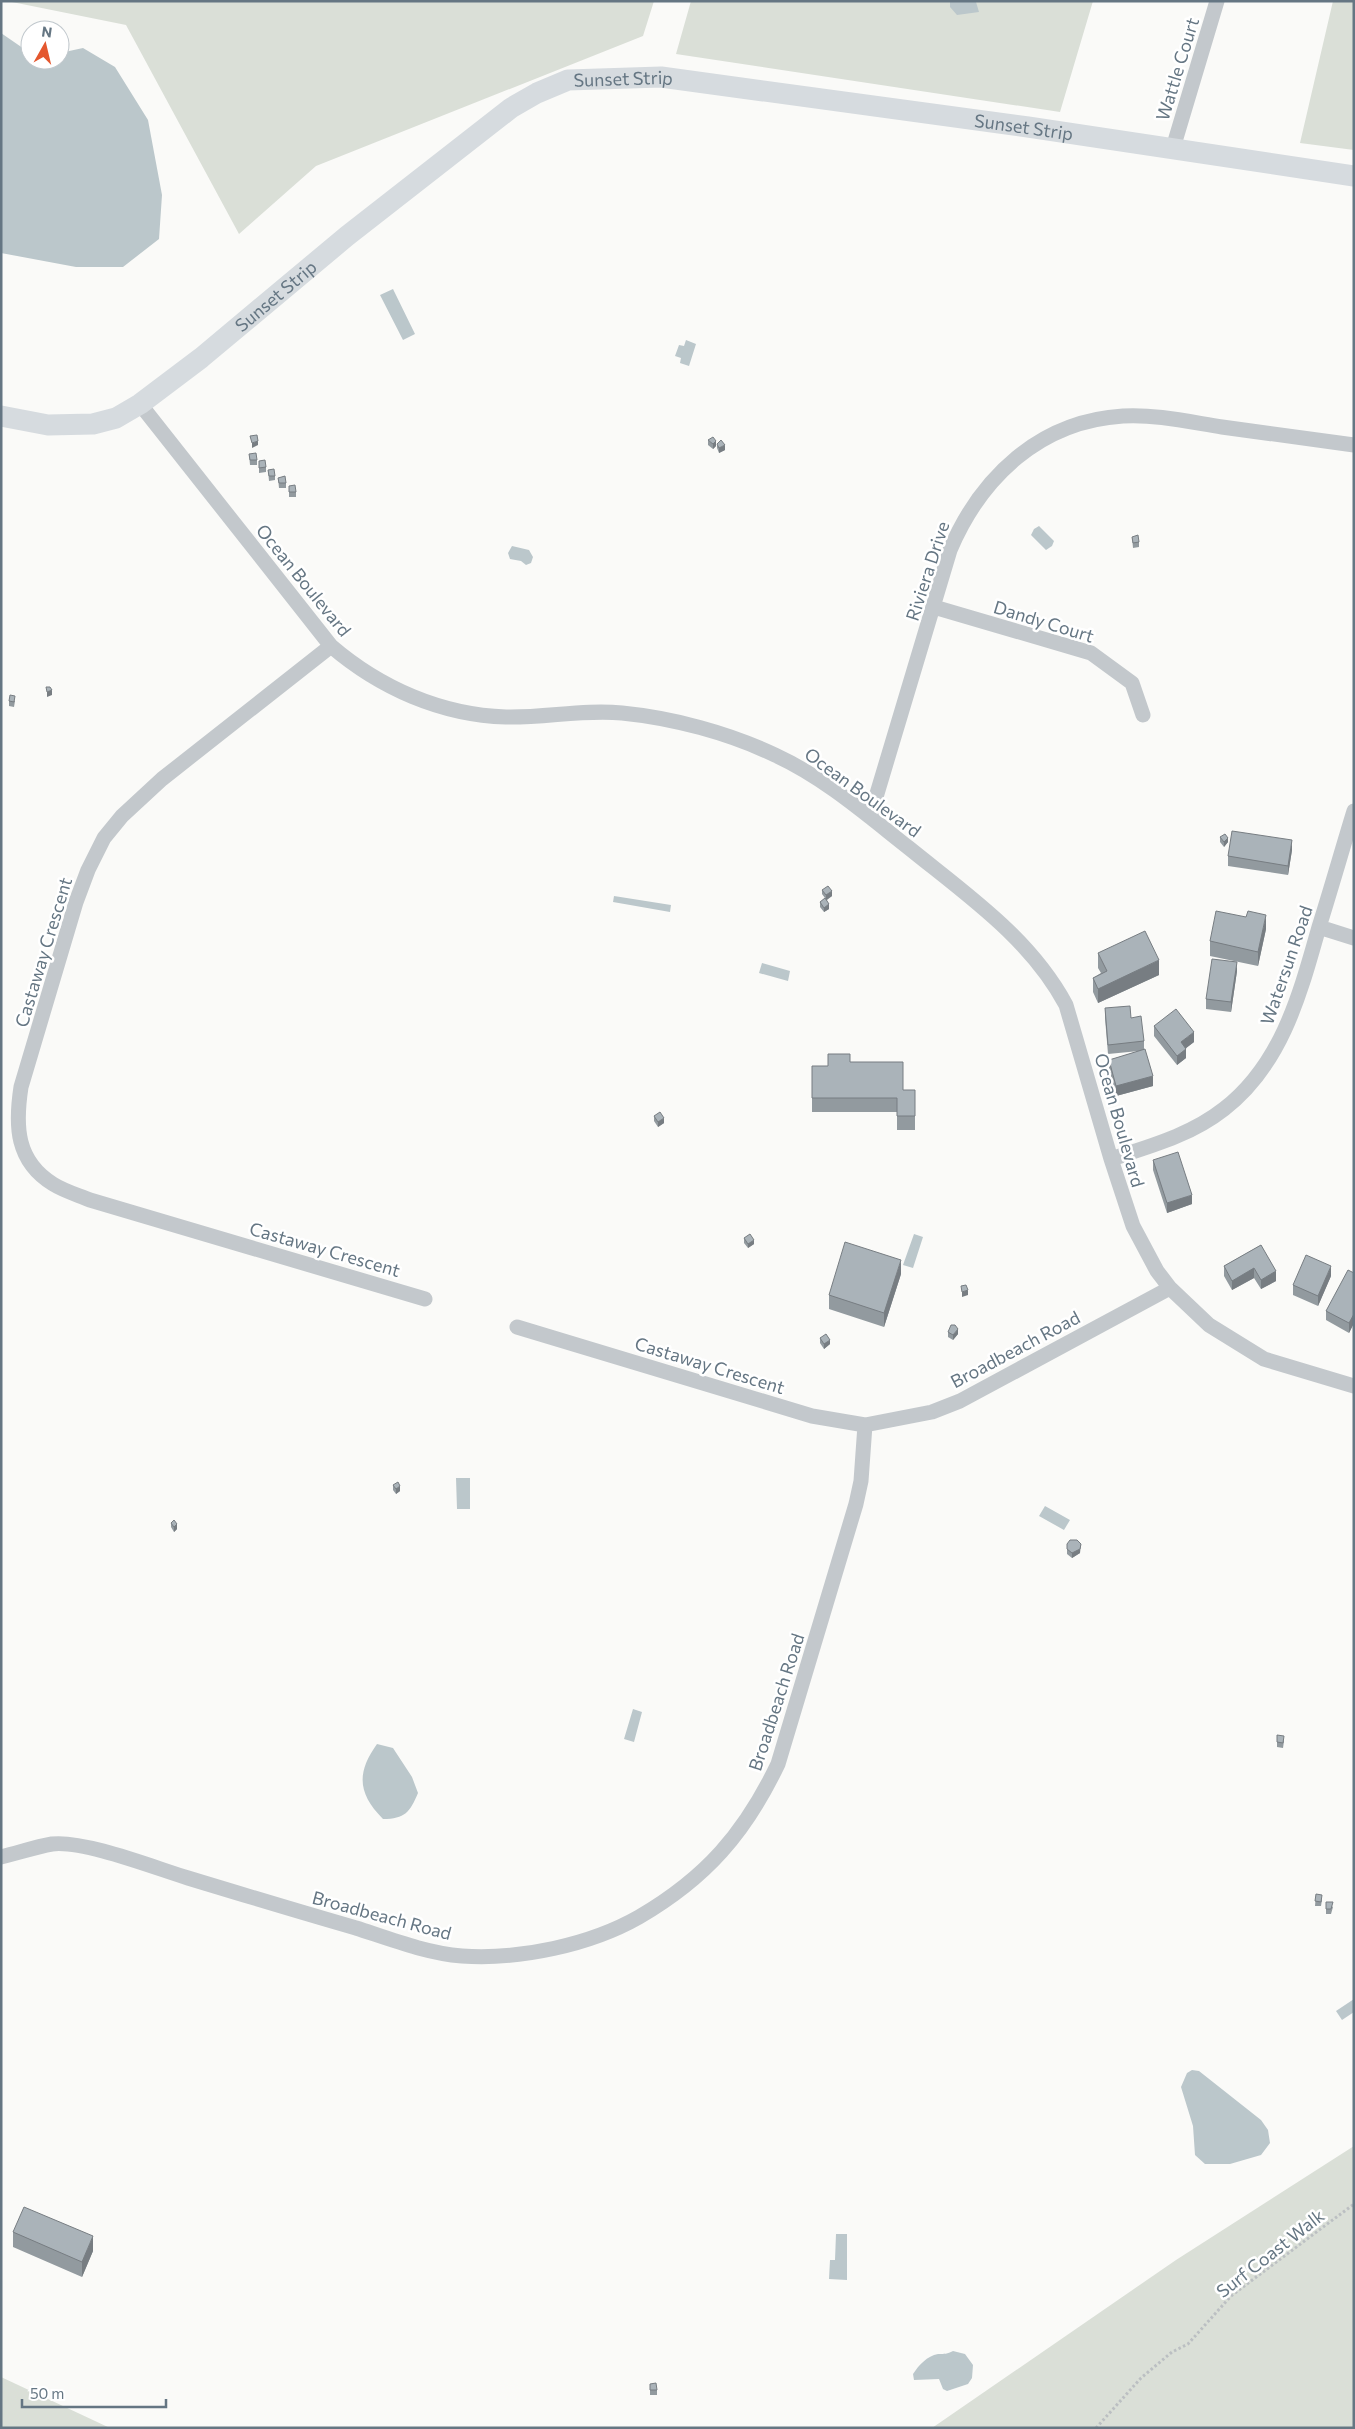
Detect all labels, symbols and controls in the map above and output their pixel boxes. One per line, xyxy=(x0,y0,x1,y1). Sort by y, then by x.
street label: Wattle Court xyxy=(1151,15,1203,123)
north arrow xyxy=(20,20,70,70)
text: N xyxy=(40,22,53,41)
street label: Sunset Strip xyxy=(573,66,674,91)
street label: Sunset Strip xyxy=(973,109,1075,145)
street label: Sunset Strip xyxy=(230,255,321,336)
street label: Riviera Drive xyxy=(901,518,953,624)
street label: Ocean Boulevard xyxy=(252,519,356,641)
street label: Dandy Court xyxy=(991,595,1097,647)
street label: Ocean Boulevard xyxy=(801,742,925,842)
street label: Castaway Crescent xyxy=(10,874,76,1030)
street label: Watersun Road xyxy=(1255,903,1317,1027)
street label: Ocean Boulevard xyxy=(1090,1050,1150,1190)
street label: Castaway Crescent xyxy=(247,1217,403,1281)
street label: Broadbeach Road xyxy=(947,1306,1083,1392)
street label: Castaway Crescent xyxy=(632,1332,788,1398)
street label: Broadbeach Road xyxy=(743,1630,809,1774)
street label: Broadbeach Road xyxy=(310,1886,454,1944)
street label: Surf Coast Walk xyxy=(1212,2204,1329,2302)
scale bar xyxy=(22,2376,166,2408)
text: 50 m xyxy=(30,2384,64,2402)

